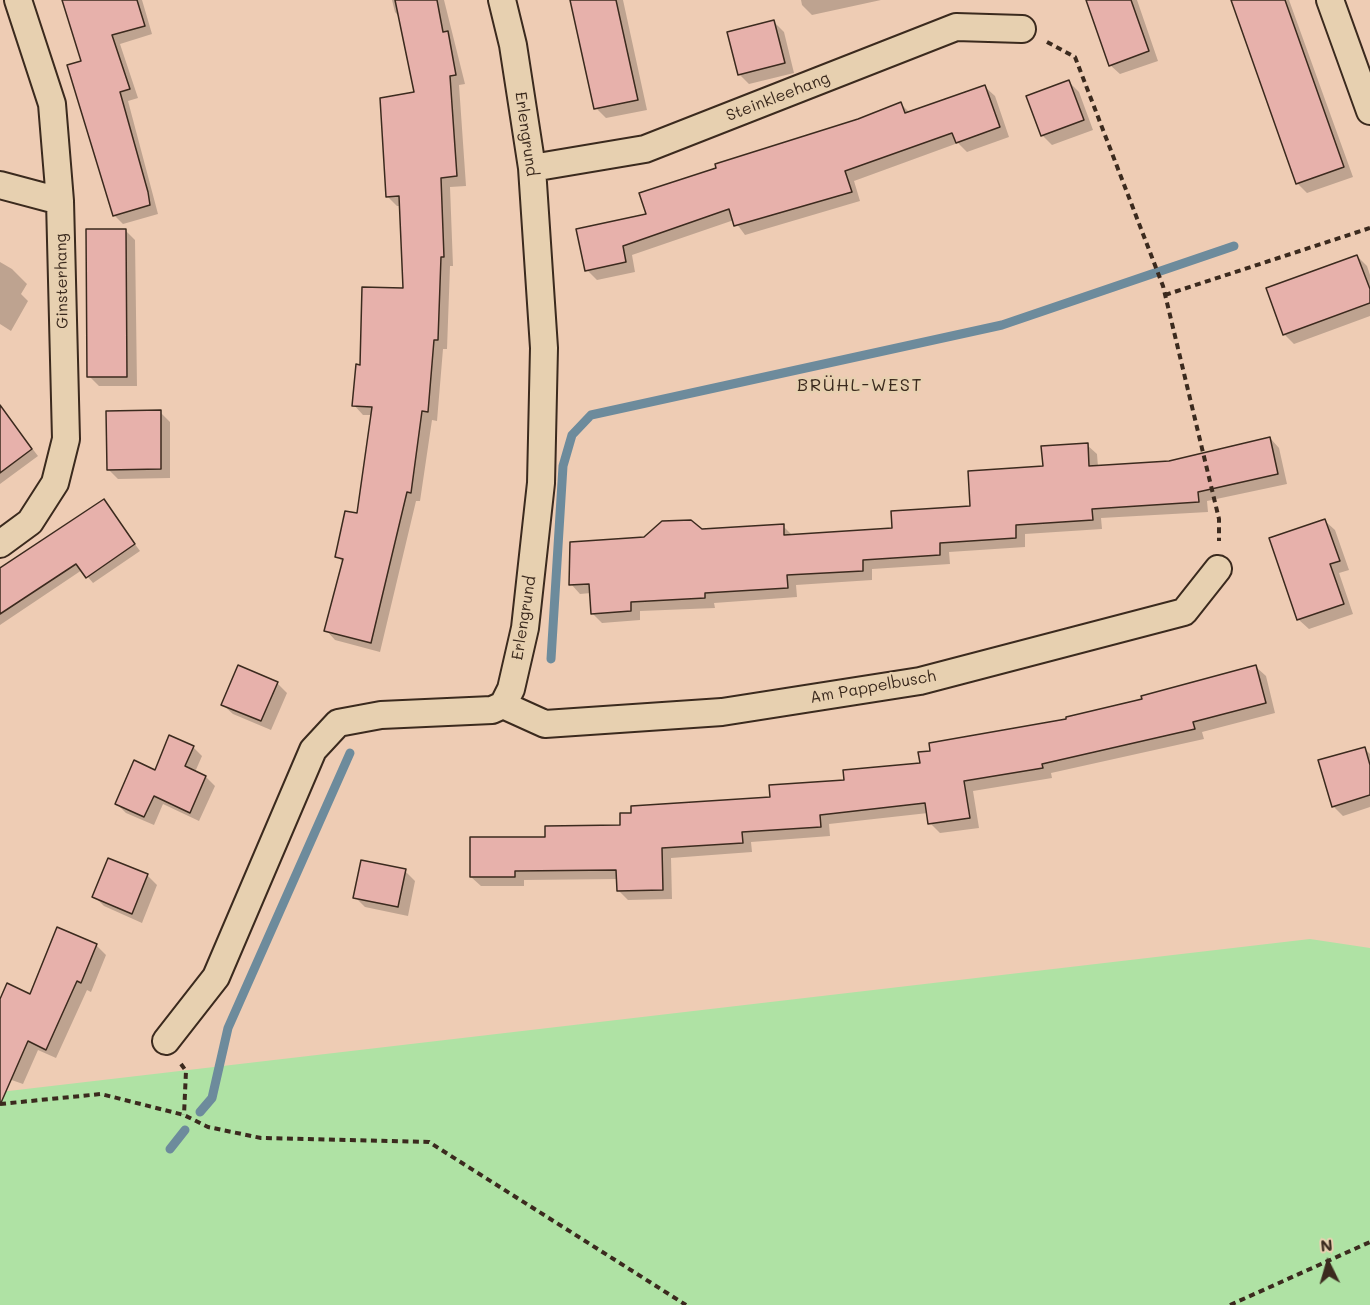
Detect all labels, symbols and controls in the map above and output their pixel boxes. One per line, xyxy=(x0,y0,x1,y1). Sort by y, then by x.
street label: Steinkleehang xyxy=(724,68,832,126)
street label: Erlengrund xyxy=(511,91,541,177)
street label: Ginsterhang xyxy=(52,233,72,329)
district label: BRÜHL-WEST xyxy=(797,374,923,396)
street label: Erlengrund xyxy=(508,574,540,662)
street label: Am Pappelbusch xyxy=(809,666,937,708)
north arrow xyxy=(1298,1233,1358,1293)
text: N xyxy=(1319,1234,1333,1256)

